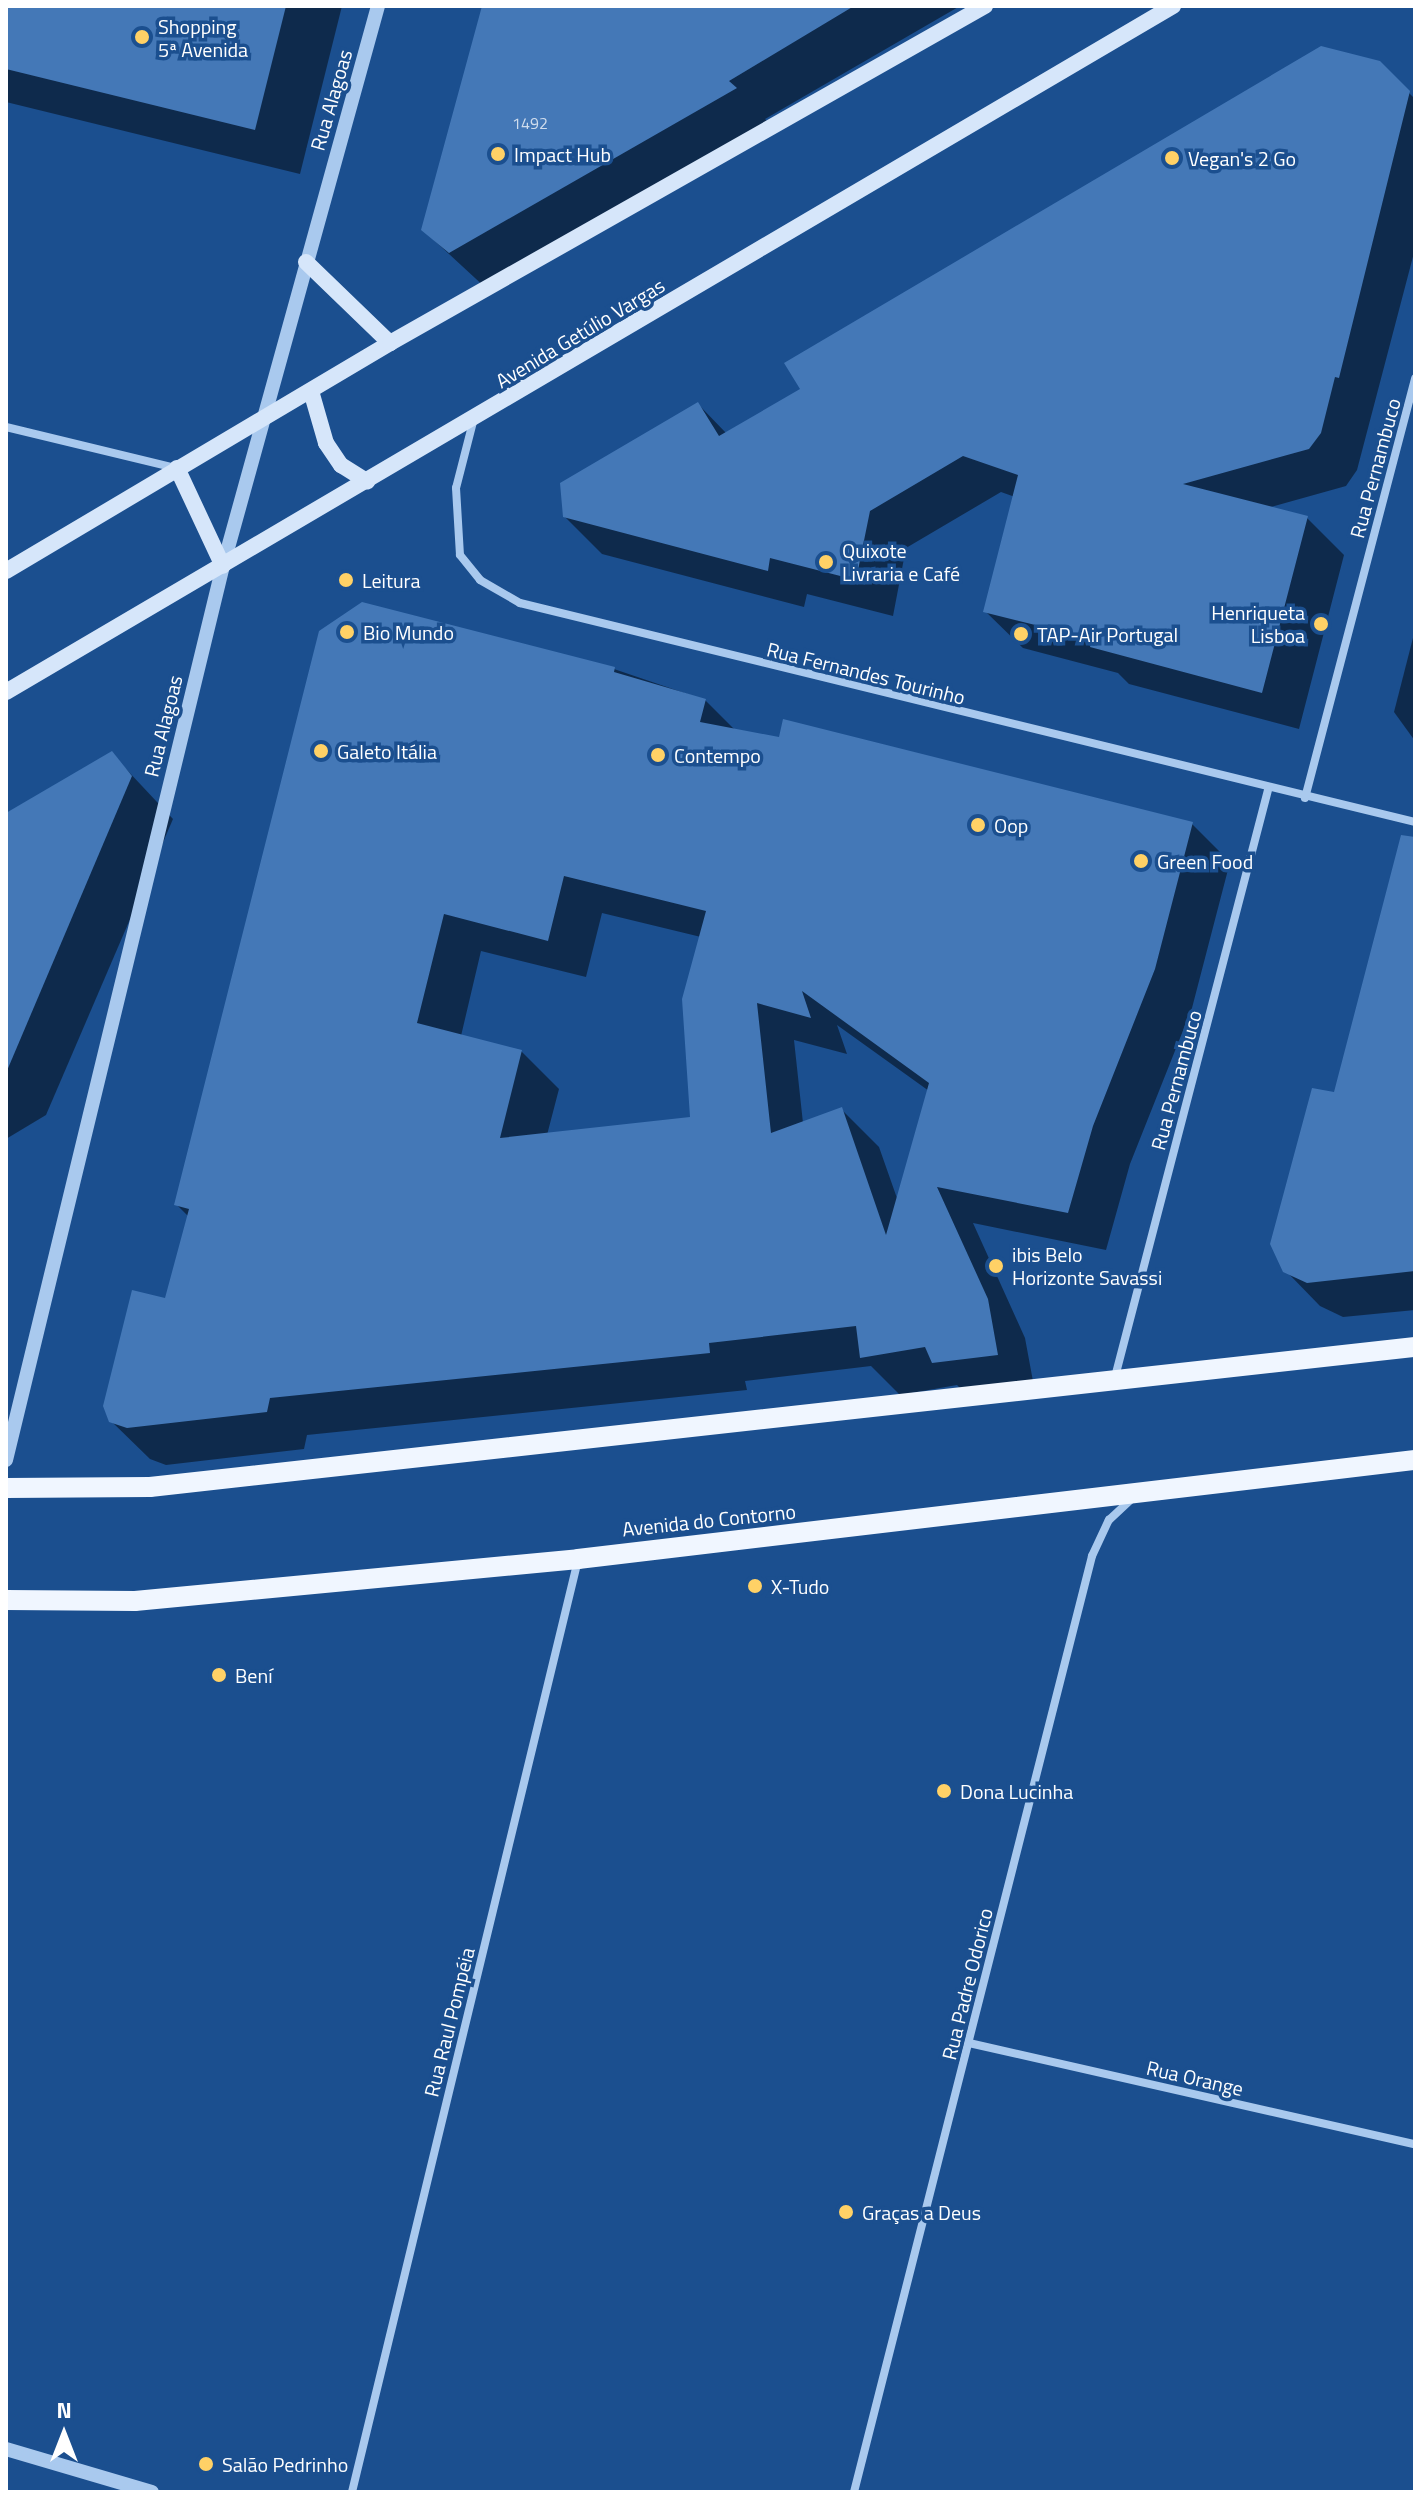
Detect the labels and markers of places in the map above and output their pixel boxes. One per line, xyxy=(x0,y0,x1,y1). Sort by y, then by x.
place label: Shopping 5ª Avenida xyxy=(158,14,248,61)
marker: Shopping 5ª Avenida xyxy=(133,28,151,46)
place label: Impact Hub xyxy=(514,142,611,166)
marker: Impact Hub xyxy=(489,145,507,163)
place label: Vegan's 2 Go xyxy=(1188,146,1296,170)
marker: Vegan's 2 Go xyxy=(1163,149,1181,167)
place label: Quixote Livraria e Café xyxy=(842,538,960,585)
marker: Quixote Livraria e Café xyxy=(817,553,835,571)
place label: Leitura xyxy=(362,568,421,592)
marker: Leitura xyxy=(337,571,355,589)
place label: Henriqueta Lisboa xyxy=(1211,600,1305,647)
marker: Henriqueta Lisboa xyxy=(1312,615,1330,633)
place label: Bio Mundo xyxy=(363,620,454,644)
place label: TAP-Air Portugal xyxy=(1037,622,1178,646)
marker: Bio Mundo xyxy=(338,623,356,641)
marker: TAP-Air Portugal xyxy=(1012,625,1030,643)
place label: Galeto Itália xyxy=(337,739,437,763)
marker: Galeto Itália xyxy=(312,742,330,760)
place label: Contempo xyxy=(674,743,761,767)
marker: Contempo xyxy=(649,746,667,764)
place label: Oop xyxy=(994,813,1028,837)
marker: Oop xyxy=(969,816,987,834)
place label: Green Food xyxy=(1157,849,1253,873)
marker: Green Food xyxy=(1132,852,1150,870)
place label: ibis Belo Horizonte Savassi xyxy=(1012,1242,1162,1289)
marker: ibis Belo Horizonte Savassi xyxy=(987,1257,1005,1275)
place label: X-Tudo xyxy=(771,1574,829,1598)
marker: X-Tudo xyxy=(746,1577,764,1595)
place label: Bení xyxy=(235,1663,273,1687)
marker: Bení xyxy=(210,1666,228,1684)
place label: Dona Lucinha xyxy=(960,1779,1073,1803)
marker: Dona Lucinha xyxy=(935,1782,953,1800)
place label: Graças a Deus xyxy=(862,2200,981,2224)
marker: Graças a Deus xyxy=(837,2203,855,2221)
place label: Salão Pedrinho xyxy=(222,2452,348,2476)
marker: Salão Pedrinho xyxy=(197,2455,215,2473)

